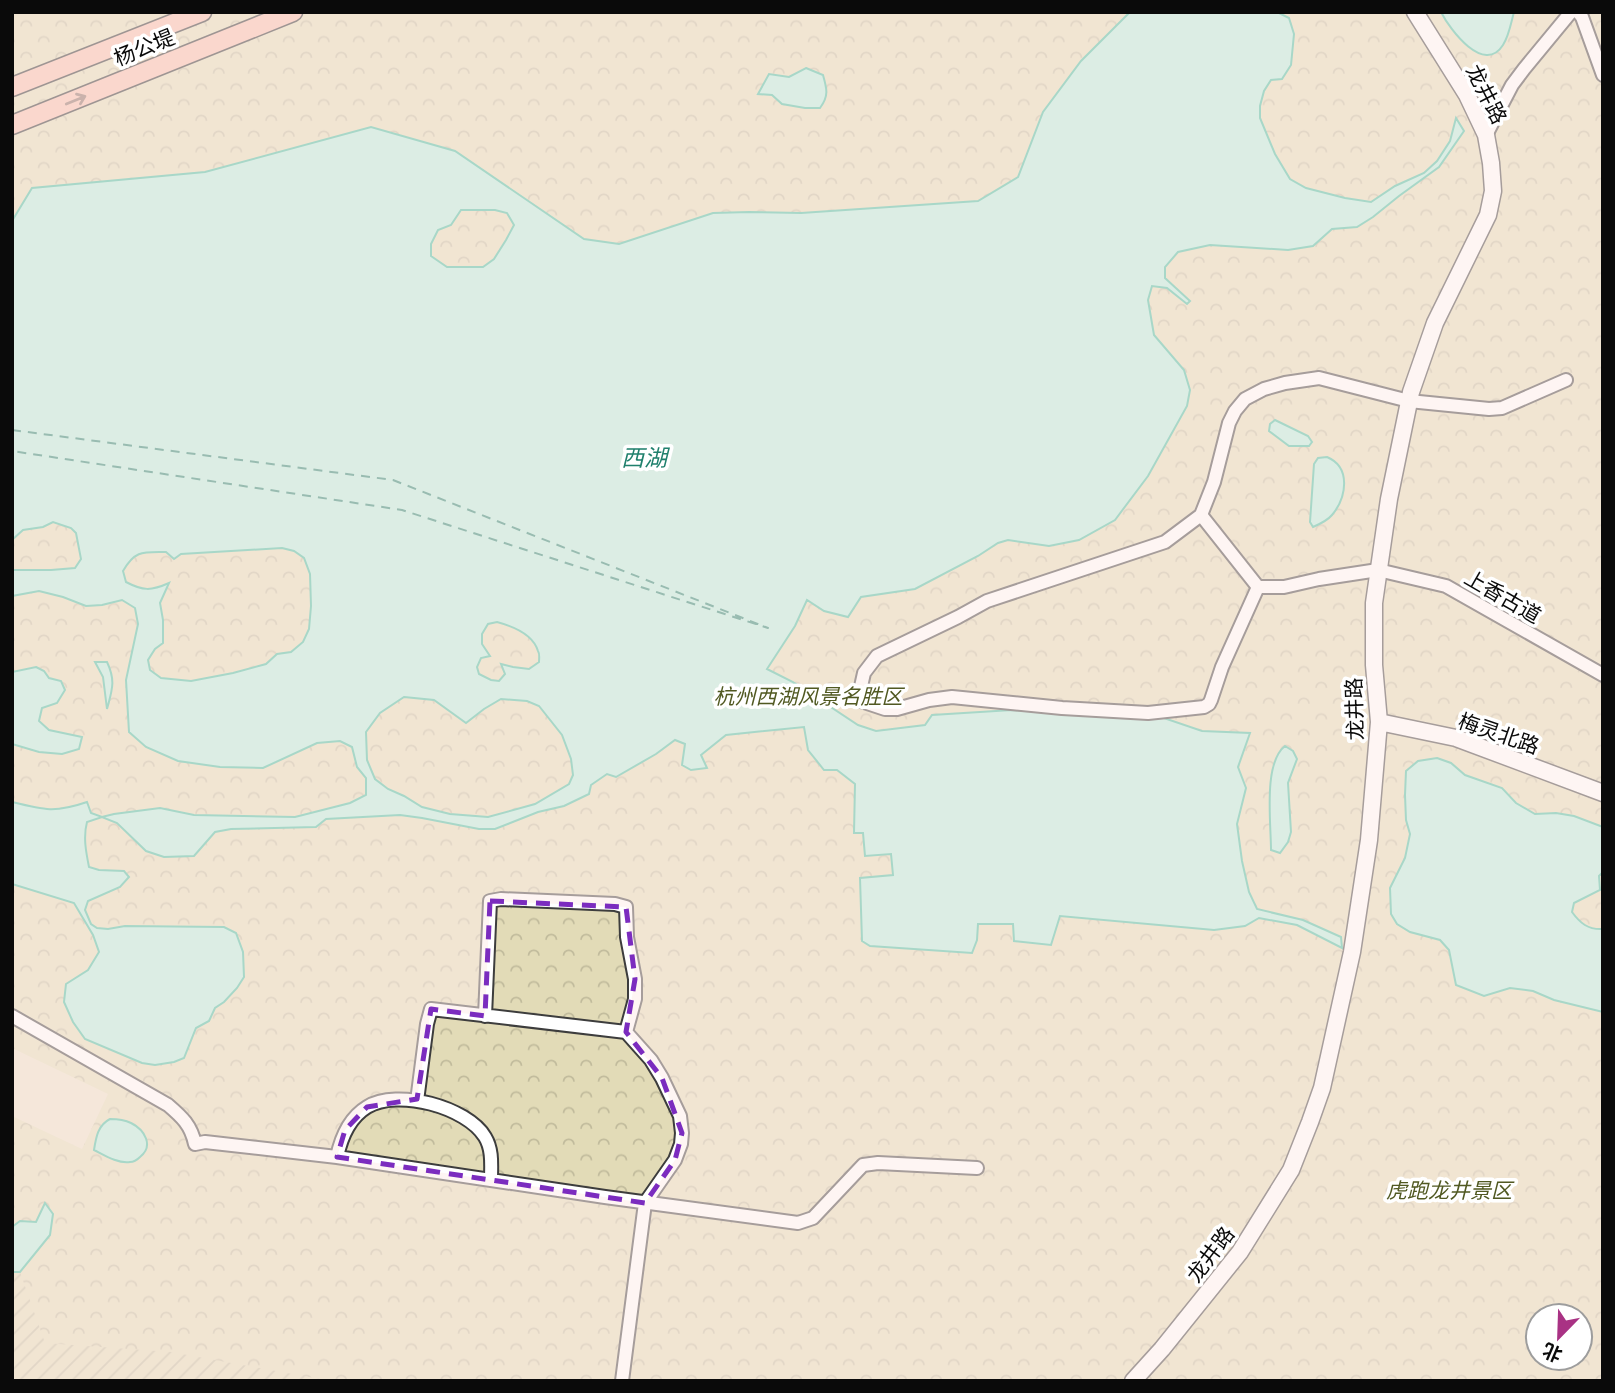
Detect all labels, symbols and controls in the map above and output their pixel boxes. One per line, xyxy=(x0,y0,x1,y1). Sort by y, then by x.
street label: 杨公堤 xyxy=(110,22,178,72)
street label: 龙井路 xyxy=(1460,60,1514,128)
one-way arrow xyxy=(64,92,86,105)
water label: 西湖 xyxy=(621,442,670,473)
street label: 上香古道 xyxy=(1460,563,1546,629)
street label: 龙井路 xyxy=(1339,677,1369,741)
park label: 杭州西湖风景名胜区 xyxy=(714,682,905,710)
street label: 梅灵北路 xyxy=(1455,706,1543,760)
park label: 虎跑龙井景区 xyxy=(1386,1176,1515,1204)
street label: 龙井路 xyxy=(1180,1220,1240,1288)
north arrow xyxy=(1524,1302,1594,1372)
text: 北 xyxy=(1539,1338,1566,1368)

